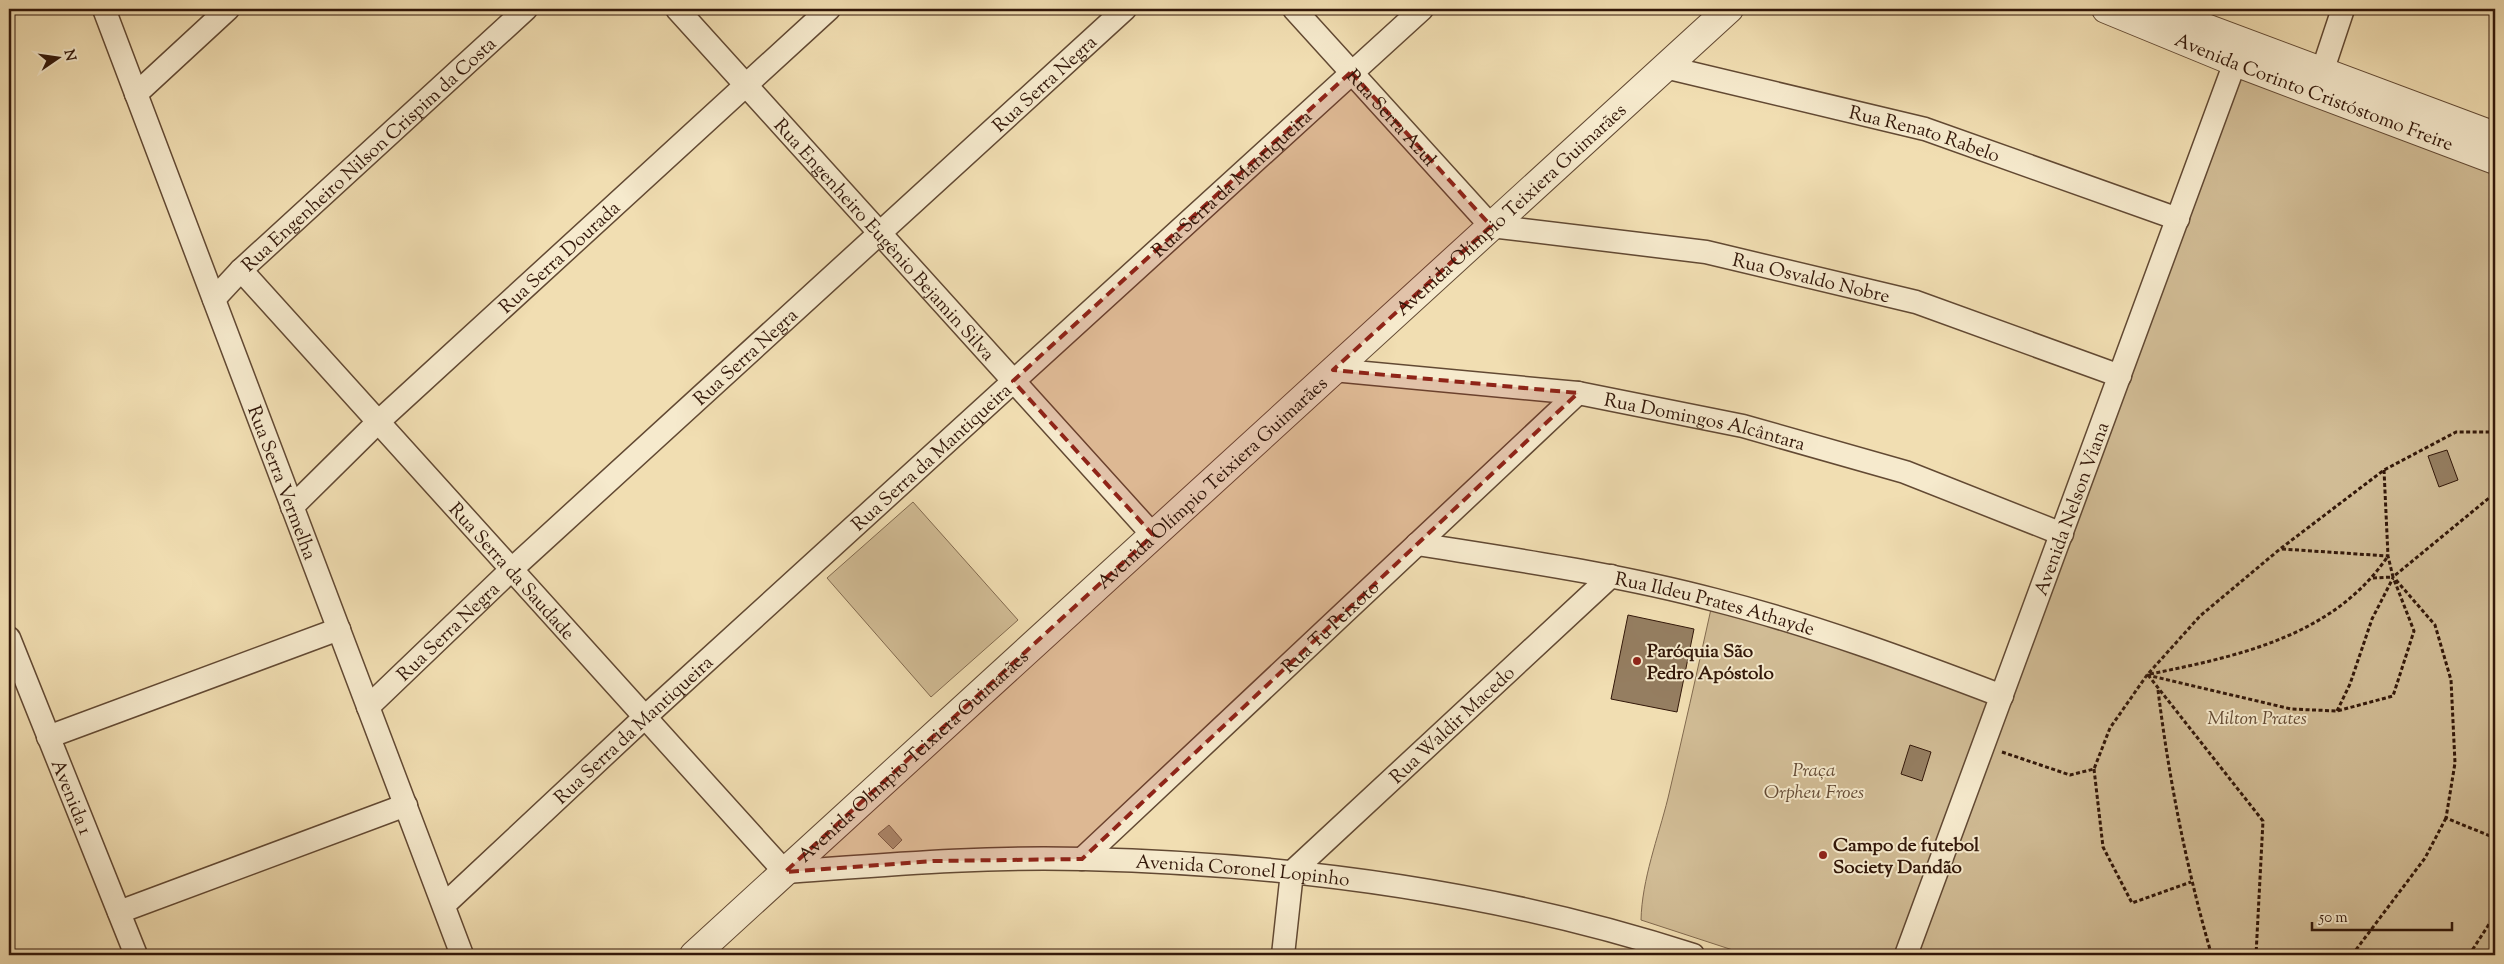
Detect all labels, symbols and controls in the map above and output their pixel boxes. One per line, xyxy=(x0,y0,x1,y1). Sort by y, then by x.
street label: Avenida Corinto Cristóstomo Freire xyxy=(2170,28,2457,159)
street label: Rua Serra Negra xyxy=(987,30,1104,140)
north arrow xyxy=(32,32,82,82)
street label: Rua Engenheiro Nilson Crispim da Costa xyxy=(237,32,503,279)
text: N xyxy=(58,48,80,63)
street label: Rua Serra Azul xyxy=(1339,64,1442,173)
street label: Avenida Olímpio Teixiera Guimarães xyxy=(1391,98,1633,323)
street label: Rua Renato Rabelo xyxy=(1846,100,2003,171)
street label: Rua Serra da Mantiqueira xyxy=(1147,105,1319,265)
street label: Rua Engenheiro Eugênio Bejamin Silva xyxy=(766,113,1000,368)
street label: Rua Serra Dourada xyxy=(494,196,627,321)
street label: Rua Osvaldo Nobre xyxy=(1729,248,1892,311)
street label: Rua Serra Negra xyxy=(688,303,805,413)
street label: Avenida Olímpio Teixiera Guimarães xyxy=(1092,371,1334,596)
street label: Rua Serra da Mantiqueira xyxy=(846,378,1019,538)
street label: Rua Domingos Alcântara xyxy=(1601,388,1808,459)
street label: Rua Serra Vermelha xyxy=(239,402,322,564)
street label: Avenida Nelson Viana xyxy=(2029,418,2117,600)
street label: Rua Serra da Saudade xyxy=(441,497,580,647)
street label: Rua Ildeu Prates Athayde xyxy=(1612,566,1818,644)
street label: Rua Tu Peixoto xyxy=(1277,575,1386,681)
street label: Rua Serra Negra xyxy=(392,577,507,688)
place label: Paróquia São Pedro Apóstolo xyxy=(1647,639,1774,688)
street label: Avenida Olímpio Teixiera Guimarães xyxy=(793,645,1036,870)
street label: Rua Serra da Mantiqueira xyxy=(549,650,720,812)
marker: Paróquia São Pedro Apóstolo xyxy=(1631,655,1643,667)
street label: Rua Waldir Macedo xyxy=(1384,661,1522,791)
park label: Milton Prates xyxy=(2207,706,2307,733)
street label: Avenida 1 xyxy=(43,756,98,840)
park label: Praça Orpheu Froes xyxy=(1764,758,1864,807)
place label: Campo de futebol Society Dandão xyxy=(1833,833,1980,882)
marker: Campo de futebol Society Dandão xyxy=(1817,849,1829,861)
street label: Avenida Coronel Lopinho xyxy=(1135,850,1351,895)
scale bar xyxy=(2312,899,2452,931)
text: 50 m xyxy=(2318,908,2348,929)

